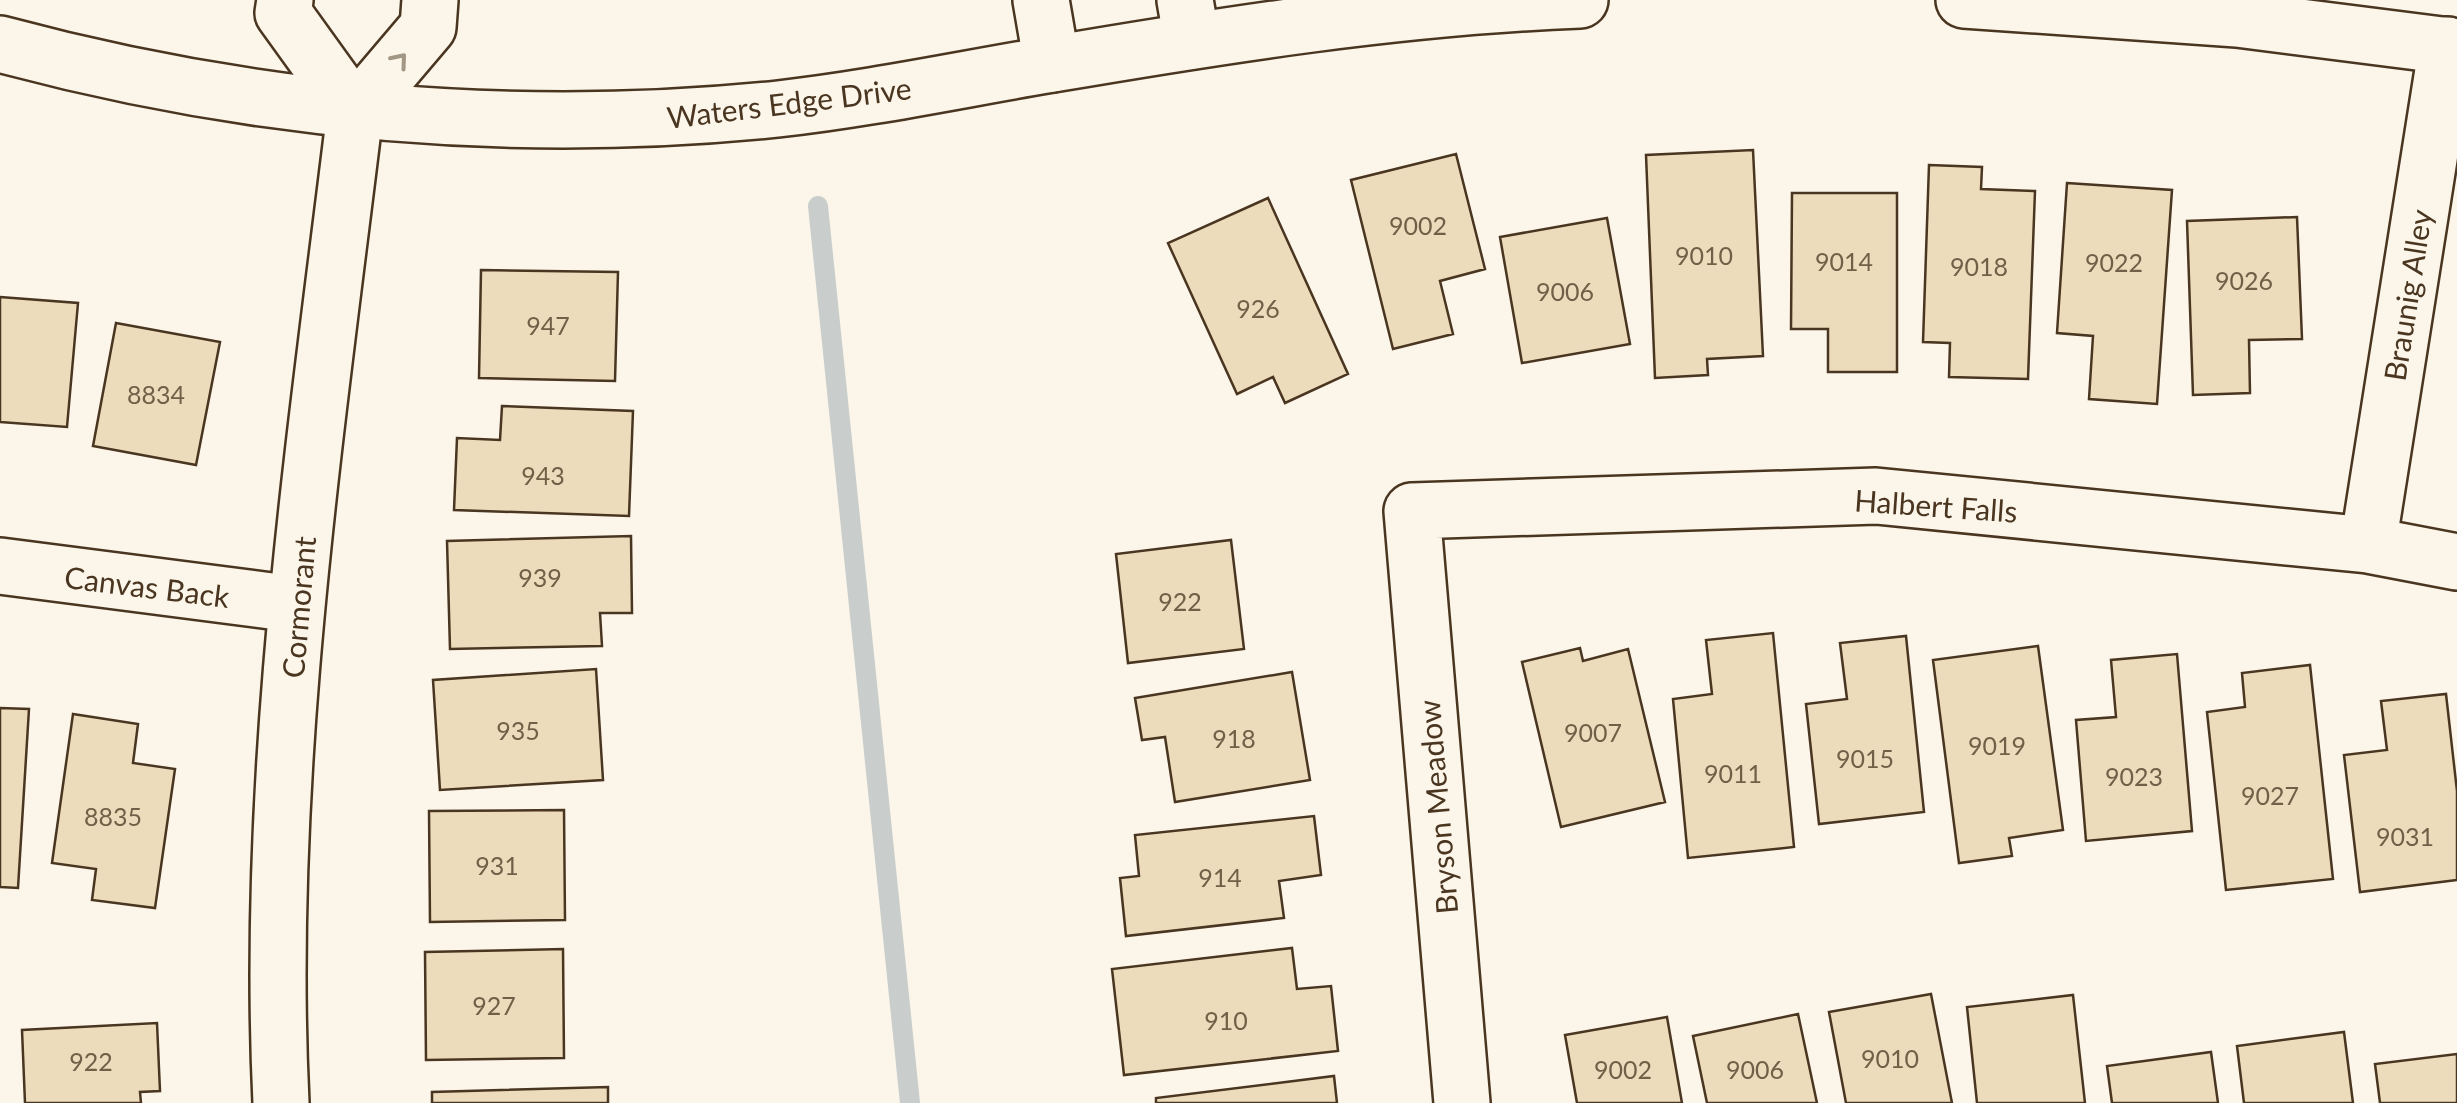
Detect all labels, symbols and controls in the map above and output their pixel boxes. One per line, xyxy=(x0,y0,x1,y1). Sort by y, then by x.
one-way arrow xyxy=(389,53,407,71)
street label: Waters Edge Drive xyxy=(665,69,913,135)
street label: Braunig Alley xyxy=(2376,206,2438,383)
house number: 9002 xyxy=(1389,210,1447,240)
house number: 9010 xyxy=(1675,240,1733,270)
house number: 9014 xyxy=(1815,246,1873,276)
house number: 9022 xyxy=(2085,247,2143,277)
house number: 9018 xyxy=(1950,251,2008,281)
house number: 9026 xyxy=(2215,265,2273,295)
house number: 9006 xyxy=(1536,276,1594,306)
house number: 926 xyxy=(1236,293,1280,323)
house number: 947 xyxy=(526,310,570,340)
house number: 8834 xyxy=(127,379,185,409)
house number: 943 xyxy=(521,460,565,490)
street label: Halbert Falls xyxy=(1853,481,2019,529)
street label: Cormorant xyxy=(274,534,322,679)
street label: Canvas Back xyxy=(63,558,232,614)
house number: 939 xyxy=(518,562,562,592)
house number: 922 xyxy=(1158,586,1202,616)
street label: Bryson Meadow xyxy=(1410,698,1464,916)
house number: 935 xyxy=(496,715,540,745)
house number: 9007 xyxy=(1564,717,1622,747)
house number: 918 xyxy=(1212,723,1256,753)
house number: 9019 xyxy=(1968,730,2026,760)
house number: 9015 xyxy=(1836,743,1894,773)
house number: 9011 xyxy=(1704,758,1762,788)
house number: 9023 xyxy=(2105,761,2163,791)
house number: 9027 xyxy=(2241,780,2299,810)
house number: 8835 xyxy=(84,801,142,831)
house number: 9031 xyxy=(2376,821,2434,851)
house number: 931 xyxy=(475,850,519,880)
house number: 914 xyxy=(1198,862,1242,892)
house number: 927 xyxy=(472,990,516,1020)
house number: 910 xyxy=(1204,1005,1248,1035)
house number: 9010 xyxy=(1861,1043,1919,1073)
house number: 922 xyxy=(69,1046,113,1076)
house number: 9002 xyxy=(1594,1054,1652,1084)
house number: 9006 xyxy=(1726,1054,1784,1084)

